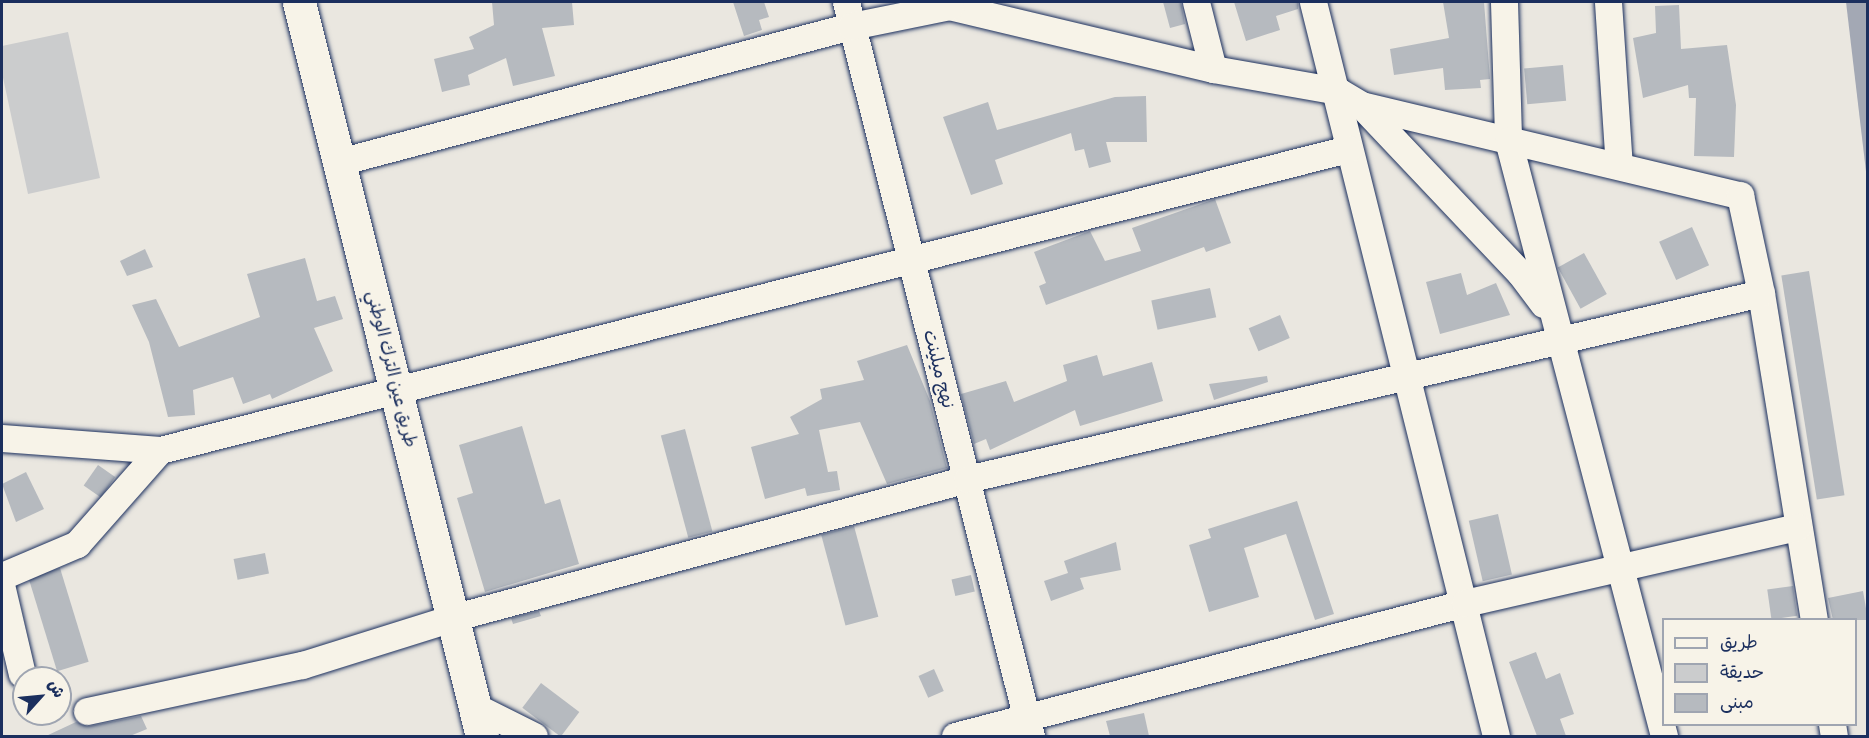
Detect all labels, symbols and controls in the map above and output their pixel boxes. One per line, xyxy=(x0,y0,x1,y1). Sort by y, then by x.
street label: طريق عين الترك الوطني xyxy=(362,288,422,450)
street label: نهج ميلينت xyxy=(919,327,959,411)
legend xyxy=(1662,618,1857,726)
text: طريق xyxy=(1720,631,1758,653)
text: حديقة xyxy=(1720,661,1764,683)
north arrow xyxy=(12,666,72,726)
text: ش xyxy=(44,676,69,701)
text: مبنى xyxy=(1720,691,1754,713)

